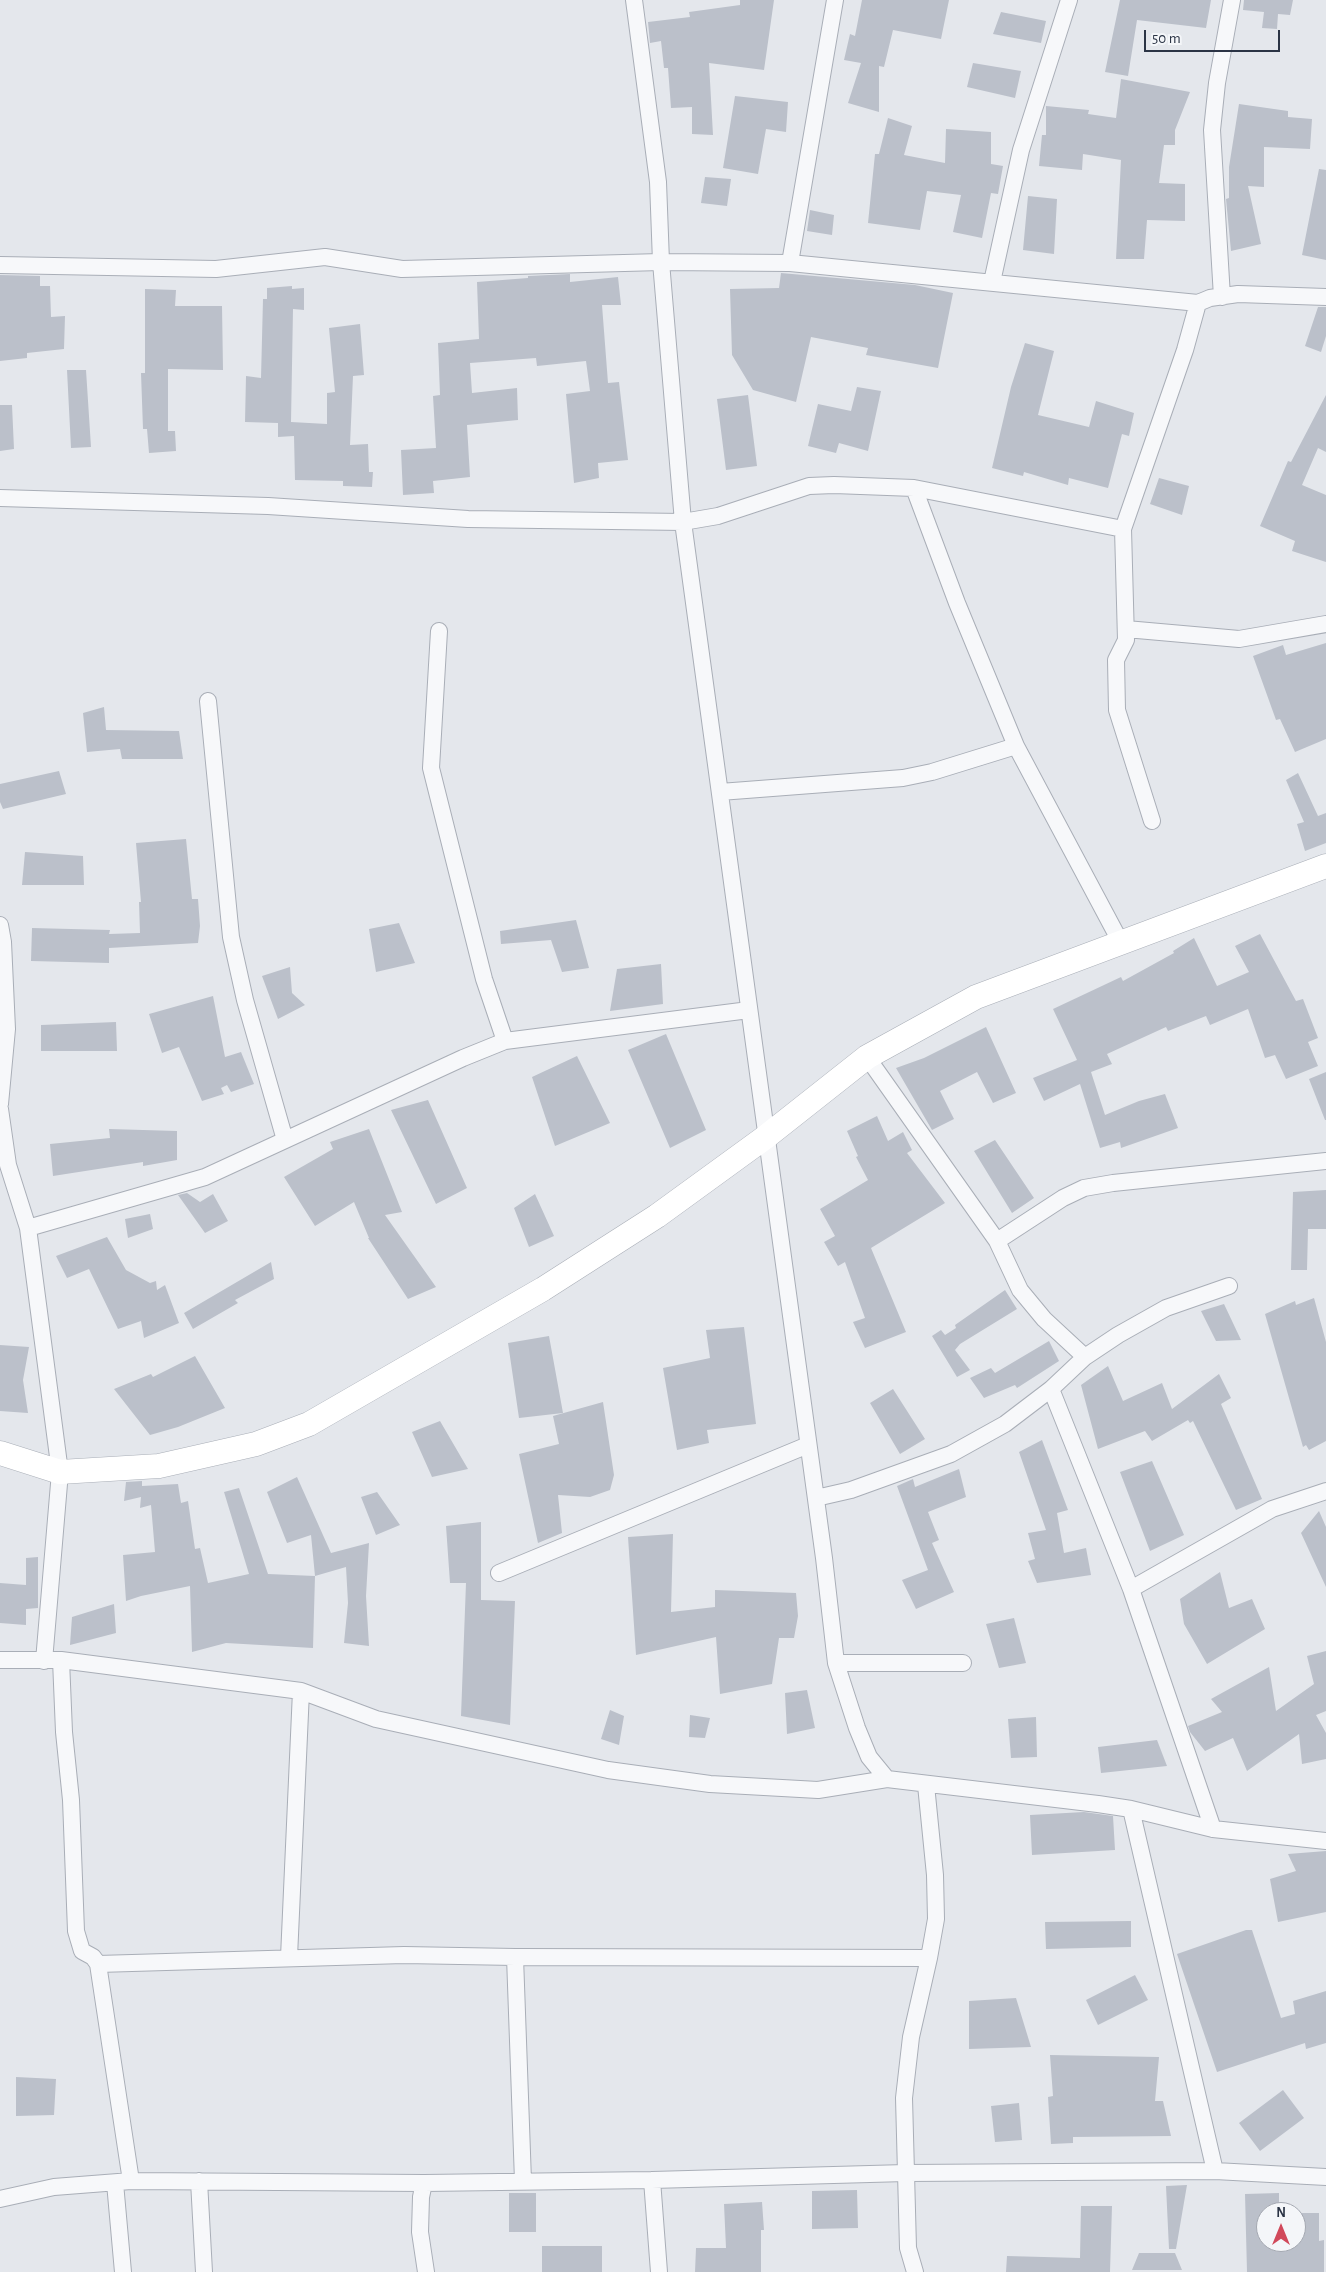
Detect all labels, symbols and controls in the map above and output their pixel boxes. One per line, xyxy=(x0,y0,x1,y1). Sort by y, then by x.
scale bar xyxy=(1146,20,1282,52)
text: 50 m xyxy=(1152,31,1181,46)
north arrow xyxy=(1256,2202,1306,2252)
text: N xyxy=(1276,2206,1286,2220)

